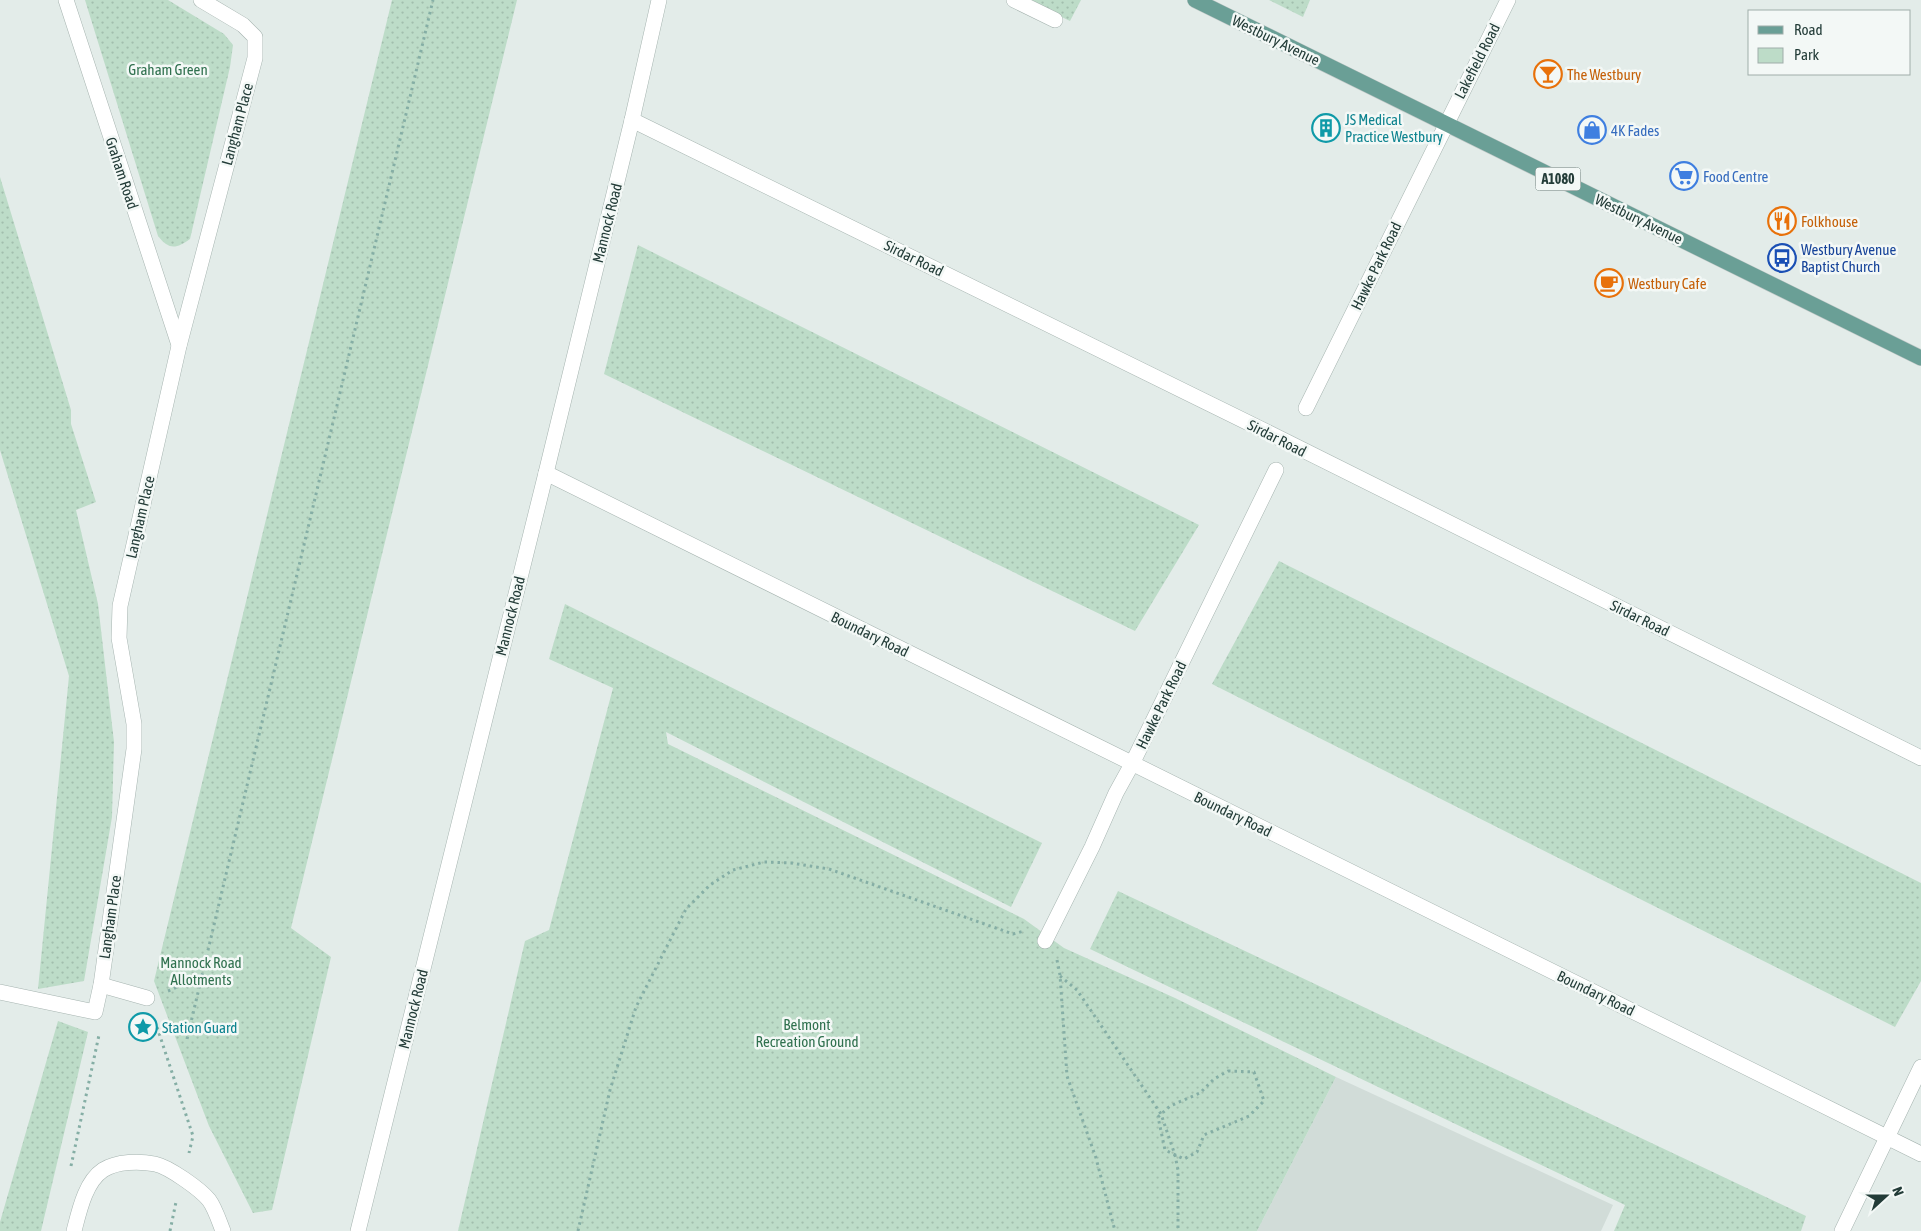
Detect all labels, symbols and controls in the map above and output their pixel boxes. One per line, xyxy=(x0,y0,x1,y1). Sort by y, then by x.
legend xyxy=(1748,10,1911,75)
street label: Westbury Avenue xyxy=(1229,11,1323,69)
street label: Lakefield Road xyxy=(1451,21,1503,101)
text: Road xyxy=(1794,21,1823,38)
text: Park xyxy=(1794,46,1819,63)
bar icon: The Westbury xyxy=(1533,59,1563,89)
park label: Graham Green xyxy=(128,61,208,78)
place label: The Westbury xyxy=(1567,66,1641,83)
street label: Langham Place xyxy=(218,81,256,167)
place label: JS Medical Practice Westbury xyxy=(1345,111,1443,145)
building icon: JS Medical Practice Westbury xyxy=(1311,113,1341,143)
shop icon: 4K Fades xyxy=(1577,115,1607,145)
place label: 4K Fades xyxy=(1611,122,1659,139)
street label: Graham Road xyxy=(102,135,142,211)
supermarket icon: Food Centre xyxy=(1669,161,1699,191)
road number: A1080 xyxy=(1536,168,1580,190)
place label: Food Centre xyxy=(1703,168,1769,185)
street label: Mannock Road xyxy=(589,181,625,265)
street label: Westbury Avenue xyxy=(1592,190,1686,248)
restaurant icon: Folkhouse xyxy=(1767,206,1797,236)
place label: Folkhouse xyxy=(1801,213,1858,230)
street label: Hawke Park Road xyxy=(1347,219,1405,313)
street label: Sirdar Road xyxy=(882,236,946,280)
place label: Westbury Avenue Baptist Church xyxy=(1801,241,1897,275)
bus stop icon: Westbury Avenue Baptist Church xyxy=(1767,243,1797,273)
cafe icon: Westbury Cafe xyxy=(1594,268,1624,298)
place label: Westbury Cafe xyxy=(1628,275,1707,292)
street label: Sirdar Road xyxy=(1245,416,1309,460)
street label: Langham Place xyxy=(122,474,158,560)
street label: Mannock Road xyxy=(492,574,528,658)
street label: Sirdar Road xyxy=(1608,596,1672,640)
street label: Boundary Road xyxy=(828,608,912,660)
street label: Hawke Park Road xyxy=(1132,658,1190,752)
street label: Boundary Road xyxy=(1191,788,1275,840)
street label: Langham Place xyxy=(96,874,124,960)
park label: Mannock Road Allotments xyxy=(160,954,242,988)
street label: Mannock Road xyxy=(395,967,431,1051)
street label: Boundary Road xyxy=(1554,967,1638,1019)
place icon: Station Guard xyxy=(128,1012,158,1042)
park label: Belmont Recreation Ground xyxy=(755,1016,859,1050)
place label: Station Guard xyxy=(162,1019,237,1036)
north arrow xyxy=(1861,1171,1911,1221)
text: N xyxy=(1889,1185,1907,1198)

